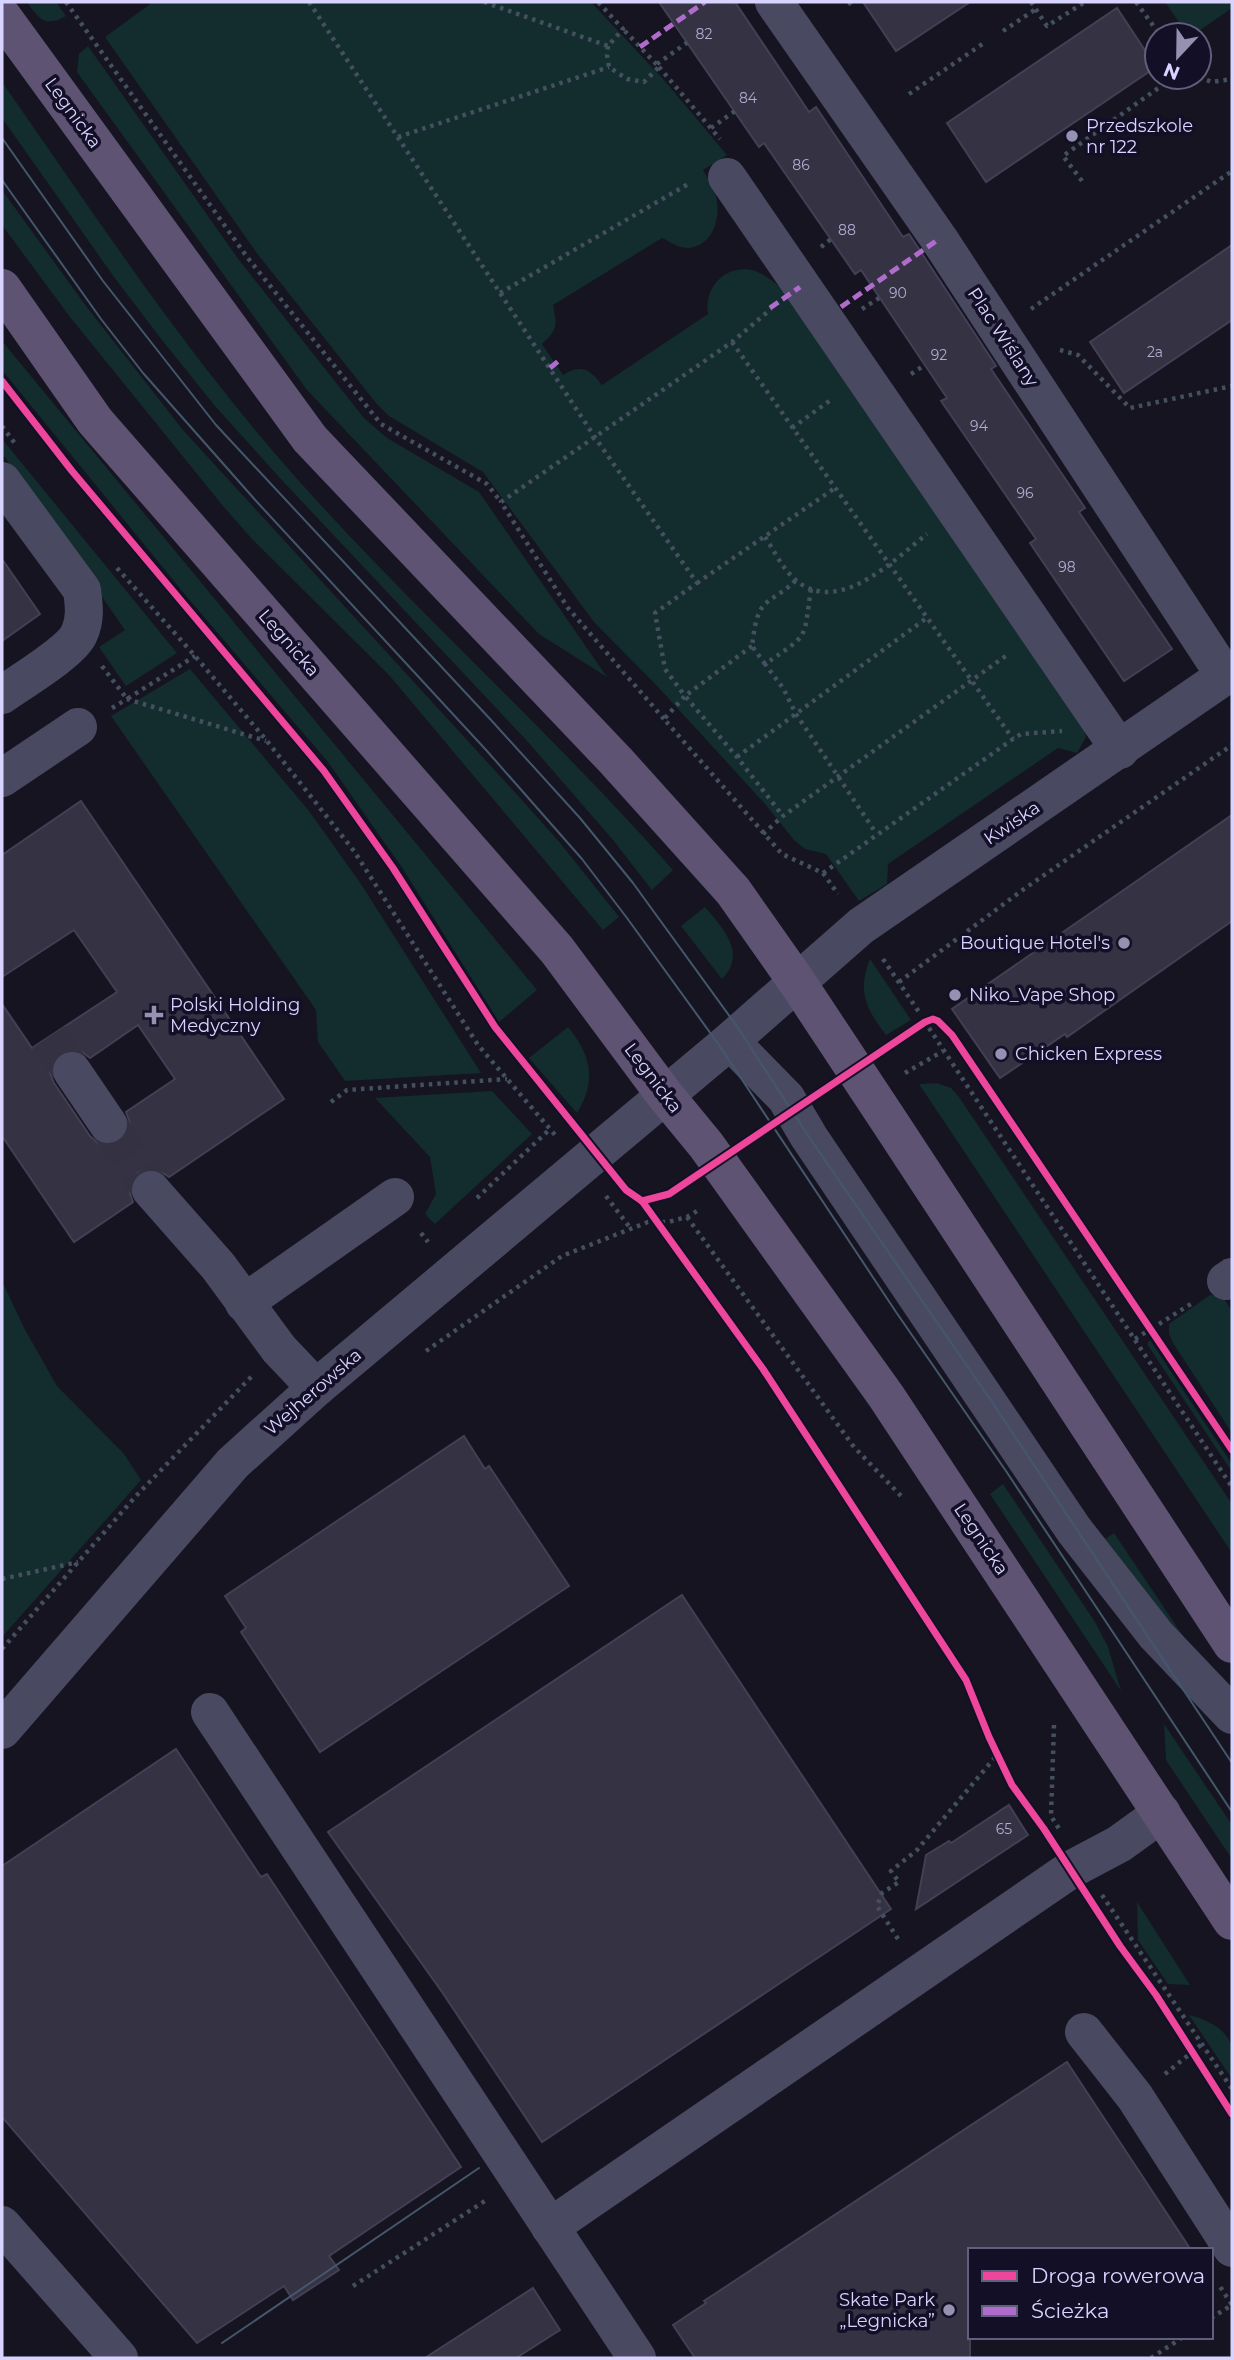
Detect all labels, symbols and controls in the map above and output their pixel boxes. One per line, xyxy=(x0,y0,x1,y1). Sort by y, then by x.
north arrow xyxy=(1143,21,1213,91)
house number: 82 xyxy=(696,25,712,43)
text: N xyxy=(1160,58,1183,85)
street label: Legnicka xyxy=(40,73,106,153)
house number: 84 xyxy=(739,89,758,107)
place label: Przedszkole nr 122 xyxy=(1086,115,1193,158)
marker: Przedszkole nr 122 xyxy=(1064,128,1080,144)
house number: 86 xyxy=(792,156,810,174)
house number: 88 xyxy=(838,221,856,239)
street label: Plac Wiślany xyxy=(963,283,1043,391)
house number: 90 xyxy=(889,284,907,302)
house number: 2a xyxy=(1147,343,1163,361)
house number: 92 xyxy=(931,346,947,364)
house number: 94 xyxy=(970,417,989,435)
house number: 96 xyxy=(1016,484,1034,502)
house number: 98 xyxy=(1058,558,1076,576)
street label: Legnicka xyxy=(254,605,324,681)
street label: Kwiska xyxy=(980,796,1044,850)
place label: Boutique Hotel's xyxy=(960,932,1110,954)
marker: Boutique Hotel's xyxy=(1116,935,1132,951)
place label: Niko_Vape Shop xyxy=(969,984,1115,1006)
marker: Niko_Vape Shop xyxy=(947,987,963,1003)
place label: Polski Holding Medyczny xyxy=(170,994,300,1037)
marker: Polski Holding Medyczny xyxy=(144,1005,164,1025)
street label: Legnicka xyxy=(620,1039,686,1117)
place label: Chicken Express xyxy=(1015,1043,1162,1065)
marker: Chicken Express xyxy=(993,1046,1009,1062)
street label: Wejherowska xyxy=(260,1344,366,1440)
street label: Legnicka xyxy=(949,1499,1013,1579)
house number: 65 xyxy=(996,1820,1012,1838)
legend xyxy=(968,2248,1213,2339)
text: Droga rowerowa xyxy=(1031,2263,1205,2288)
place label: Skate Park „Legnicka” xyxy=(839,2289,935,2332)
text: Ścieżka xyxy=(1031,2298,1109,2323)
marker: Skate Park „Legnicka” xyxy=(941,2302,957,2318)

